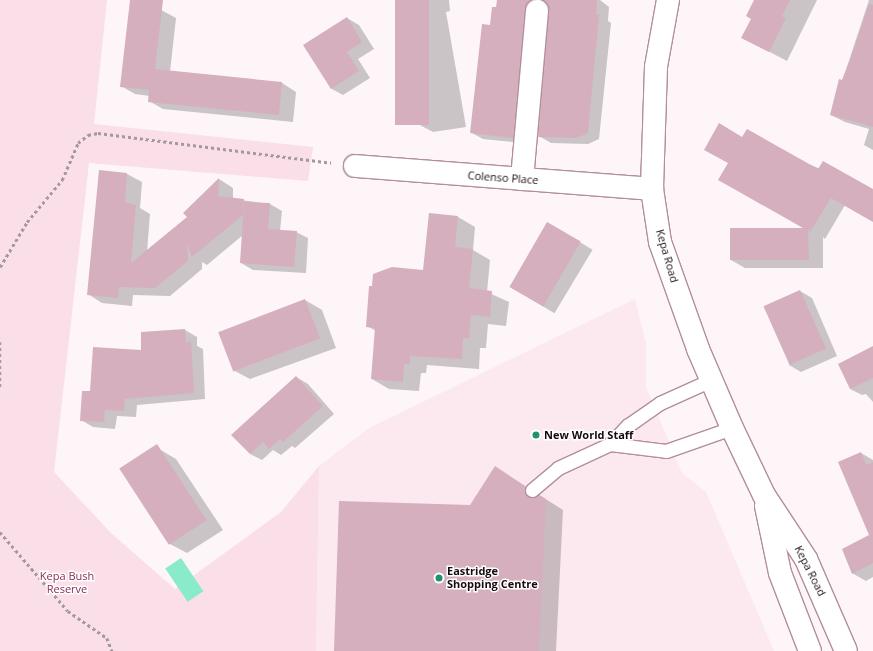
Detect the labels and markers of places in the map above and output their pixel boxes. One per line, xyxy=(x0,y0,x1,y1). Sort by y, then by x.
place label: New World Staff xyxy=(544,428,633,442)
marker: New World Staff xyxy=(531,430,541,440)
place label: Eastridge Shopping Centre xyxy=(447,565,538,591)
marker: Eastridge Shopping Centre xyxy=(434,573,444,583)

